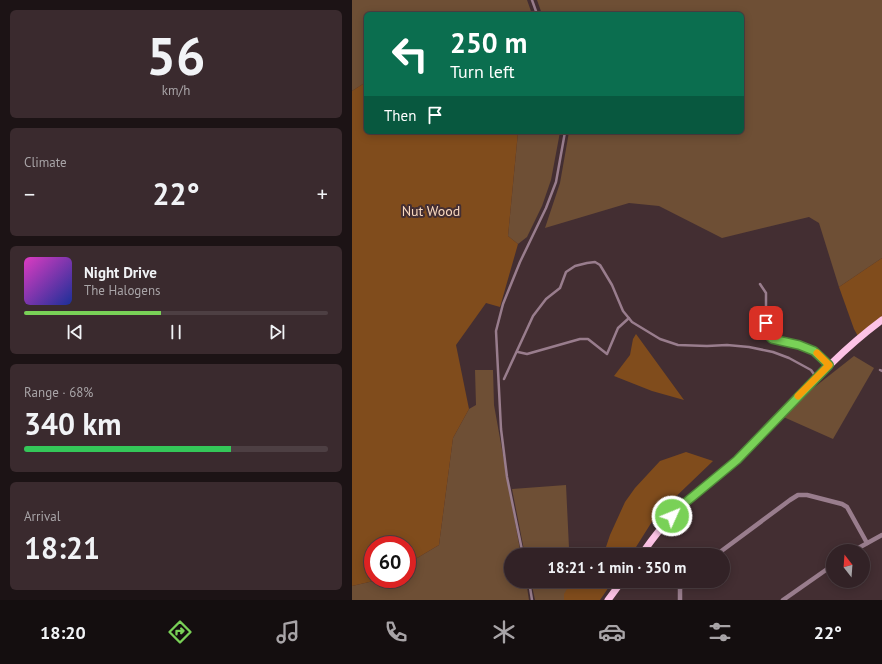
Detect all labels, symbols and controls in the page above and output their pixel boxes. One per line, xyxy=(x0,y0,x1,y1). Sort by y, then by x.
text: 56 xyxy=(147,22,205,89)
text: 250 m xyxy=(450,24,527,61)
icon: left xyxy=(384,28,436,80)
text: Turn left xyxy=(450,60,515,83)
text: km/h xyxy=(162,82,190,99)
icon: arrive xyxy=(424,104,446,126)
text: Then xyxy=(384,106,416,125)
text: Climate xyxy=(24,154,67,171)
text: 22° xyxy=(152,174,200,213)
text: − xyxy=(24,180,35,208)
text: + xyxy=(317,180,328,208)
park label: Nut Wood xyxy=(402,202,460,220)
text: Night Drive xyxy=(84,263,157,282)
text: The Halogens xyxy=(84,282,161,299)
pin xyxy=(749,306,783,340)
icon: arrive xyxy=(755,312,777,334)
icon: previous xyxy=(64,321,86,343)
icon: pause xyxy=(165,321,187,343)
icon: next xyxy=(266,321,288,343)
text: Range · 68% xyxy=(24,384,93,401)
text: 340 km xyxy=(24,404,122,443)
position arrow xyxy=(651,495,693,537)
text: Arrival xyxy=(24,508,60,525)
text: 18:21 xyxy=(24,528,100,567)
speed limit sign: 60 xyxy=(364,536,416,588)
north arrow xyxy=(826,544,870,588)
map controls xyxy=(826,544,870,588)
text: 18:21 · 1 min · 350 m xyxy=(548,558,686,577)
icon: directions xyxy=(166,618,194,646)
icon: music xyxy=(274,618,302,646)
icon: phone xyxy=(382,618,410,646)
icon: climate xyxy=(490,618,518,646)
icon: car xyxy=(598,618,626,646)
icon: filters xyxy=(706,618,734,646)
text: 18:20 xyxy=(40,621,86,644)
text: 22° xyxy=(814,621,842,644)

